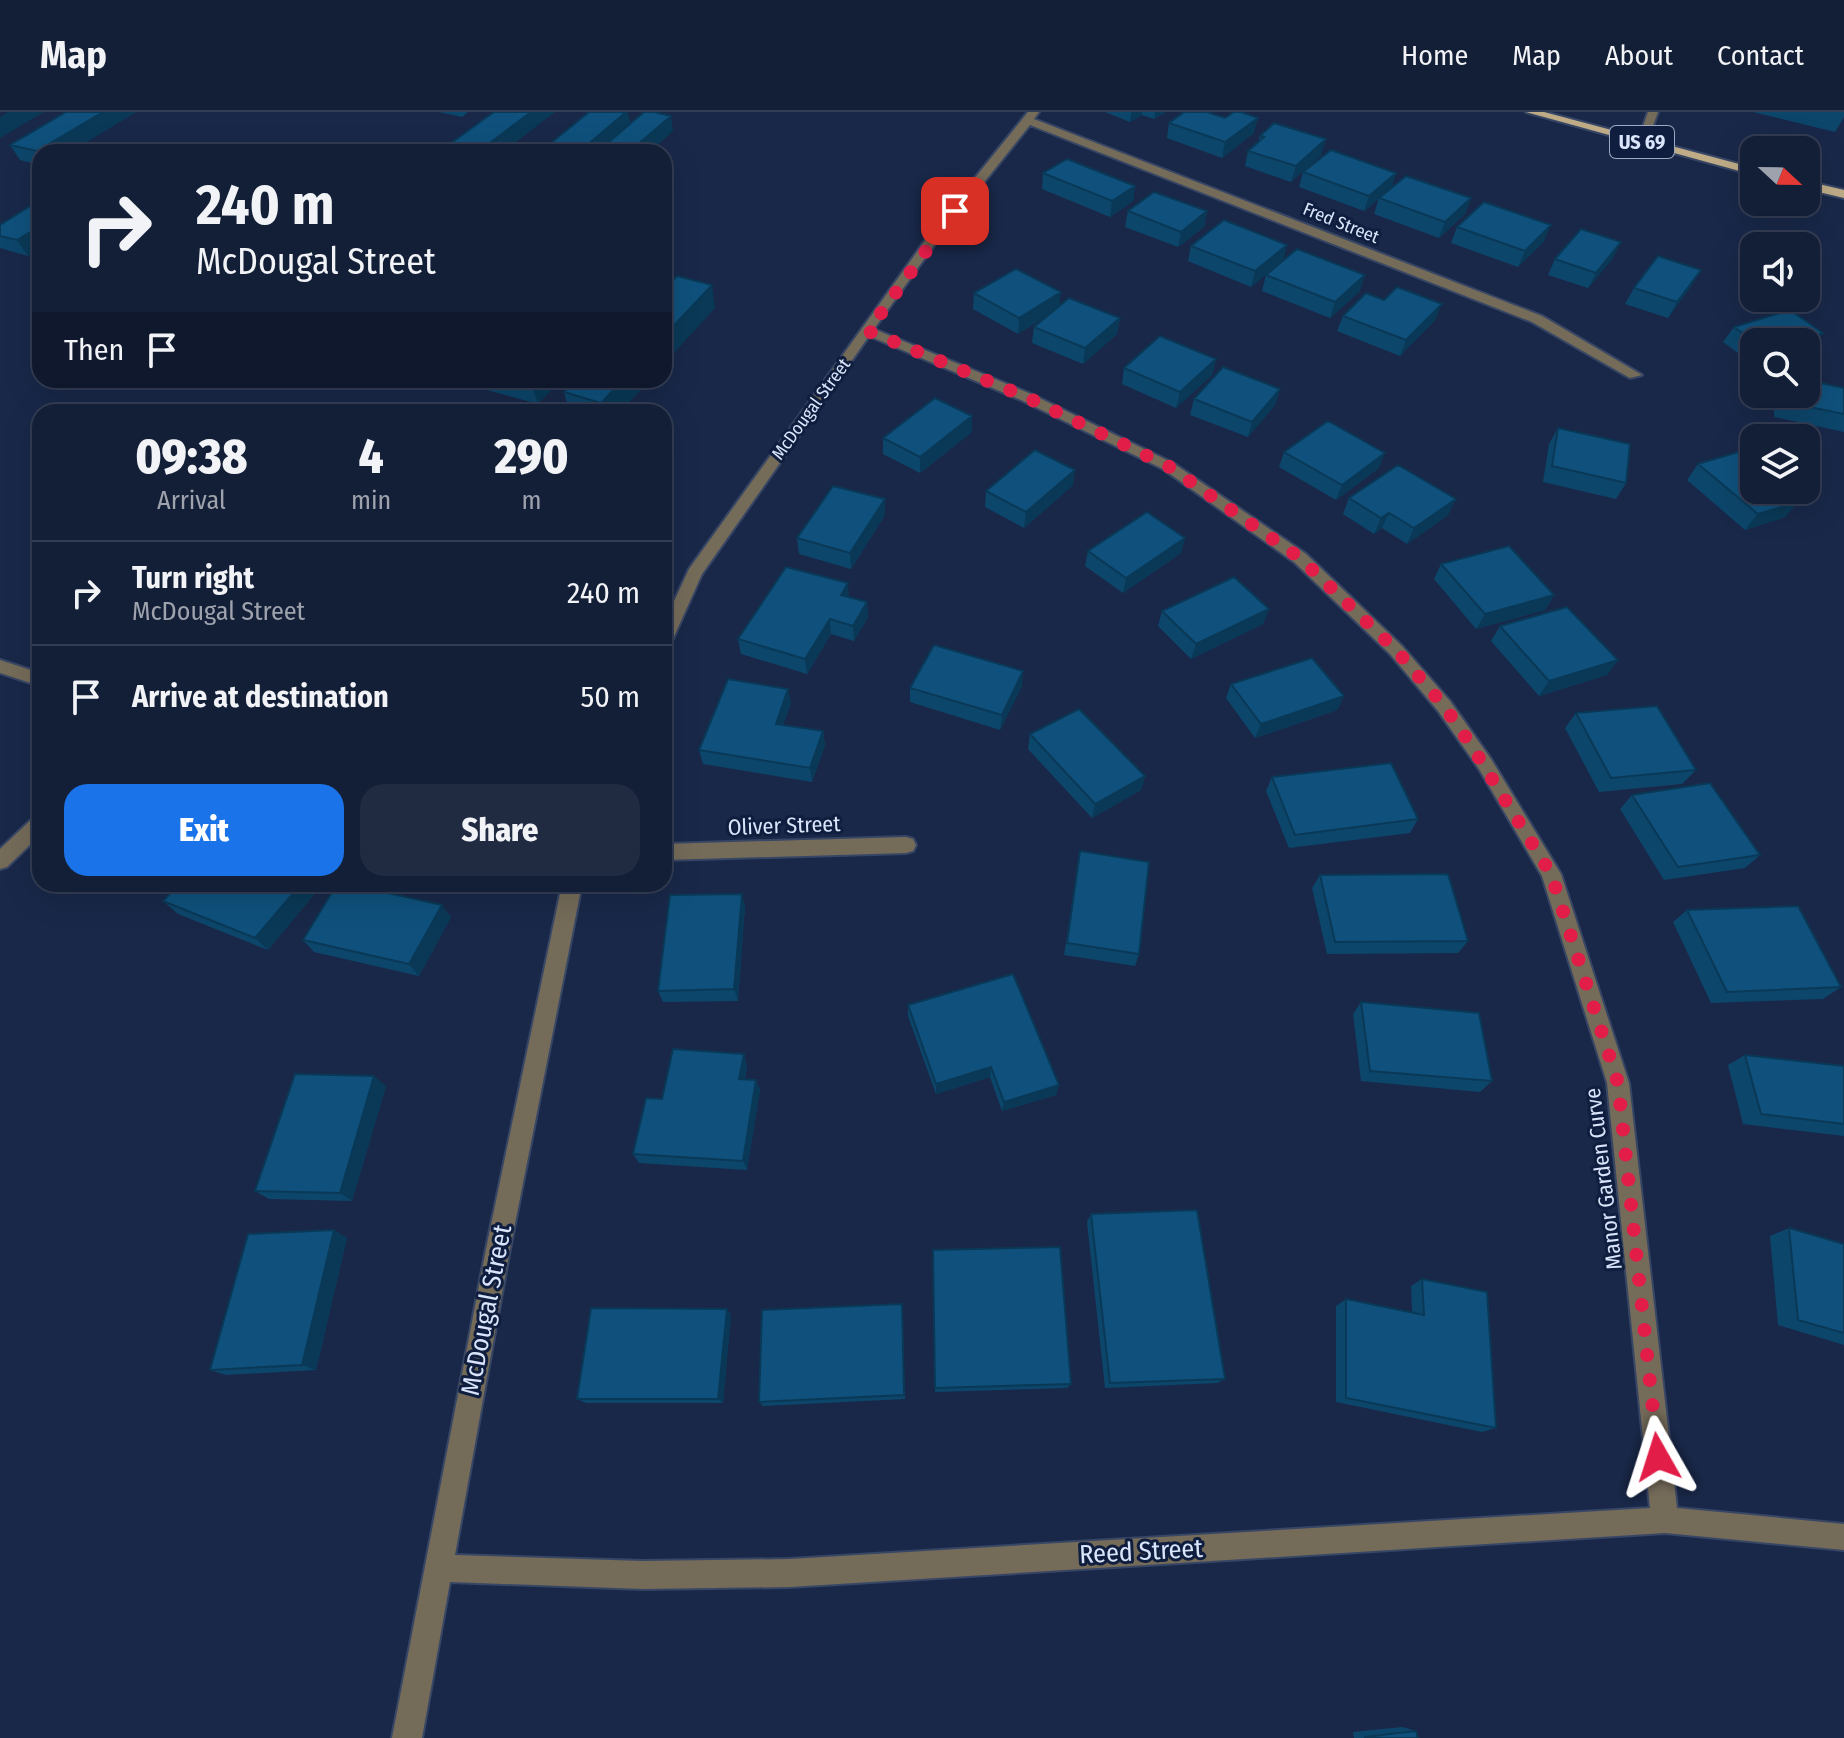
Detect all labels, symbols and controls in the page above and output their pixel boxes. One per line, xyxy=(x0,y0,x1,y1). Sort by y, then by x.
text: Map xyxy=(40,32,107,78)
text: Home xyxy=(1401,39,1468,72)
text: Map xyxy=(1512,39,1561,72)
text: About xyxy=(1605,39,1673,72)
text: Contact xyxy=(1717,39,1804,72)
road number: US 69 xyxy=(1610,126,1674,158)
north arrow xyxy=(1740,136,1820,216)
map controls xyxy=(1740,136,1820,504)
text: 240 m xyxy=(196,172,335,239)
icon: right xyxy=(64,176,168,280)
pin xyxy=(921,177,989,245)
icon: arrive xyxy=(933,189,977,233)
street label: Fred Street xyxy=(1300,198,1382,248)
button: sound xyxy=(1740,232,1820,312)
text: McDougal Street xyxy=(196,240,436,284)
icon: arrive xyxy=(140,328,184,372)
button: search xyxy=(1740,328,1820,408)
text: Then xyxy=(64,332,124,368)
street label: McDougal Street xyxy=(767,354,855,464)
button: layers xyxy=(1740,424,1820,504)
text: 09:38 xyxy=(135,428,248,486)
text: 4 xyxy=(358,428,384,486)
text: 290 xyxy=(494,428,569,486)
text: Arrival xyxy=(157,485,226,516)
text: min xyxy=(351,485,391,516)
text: m xyxy=(522,485,542,516)
text: Turn right xyxy=(132,560,254,596)
icon: right xyxy=(64,571,108,615)
text: 240 m xyxy=(567,575,640,611)
text: McDougal Street xyxy=(132,596,305,627)
icon: arrive xyxy=(64,675,108,719)
text: Arrive at destination xyxy=(132,679,389,715)
text: 50 m xyxy=(580,679,640,715)
button: Exit xyxy=(64,784,344,876)
button: Share xyxy=(360,784,640,876)
street label: Oliver Street xyxy=(727,810,842,841)
street label: Manor Garden Curve xyxy=(1579,1087,1628,1271)
street label: McDougal Street xyxy=(455,1222,518,1398)
position arrow xyxy=(1616,1415,1700,1499)
street label: Reed Street xyxy=(1079,1533,1204,1570)

